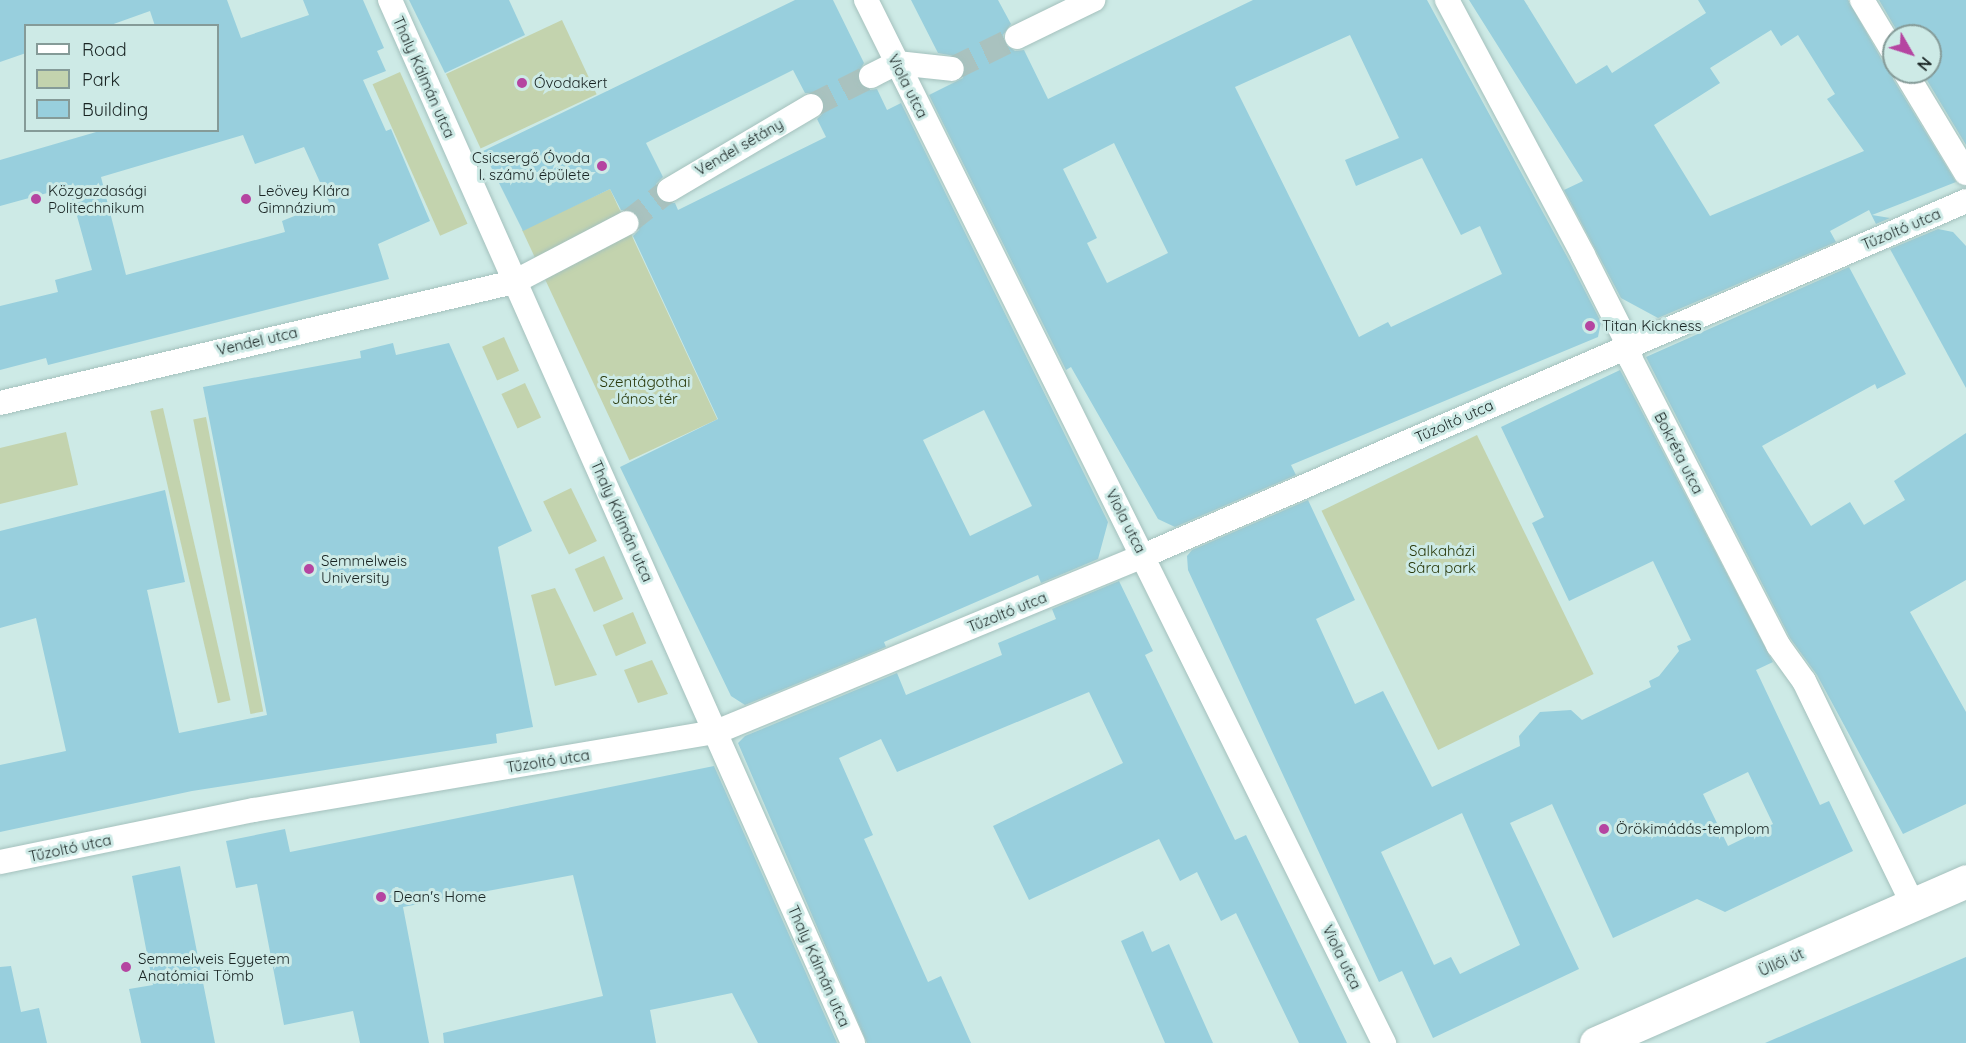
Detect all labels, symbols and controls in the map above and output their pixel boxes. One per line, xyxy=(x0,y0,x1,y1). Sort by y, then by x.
street label: Thaly Kálmán utca xyxy=(389,13,459,141)
legend xyxy=(24,24,219,132)
north arrow xyxy=(1882,24,1942,84)
text: Road xyxy=(82,38,127,61)
street label: Viola utca xyxy=(884,51,932,121)
text: N xyxy=(1913,53,1936,75)
text: Park xyxy=(82,68,120,91)
place label: Óvodakert xyxy=(534,74,608,92)
marker: Óvodakert xyxy=(515,76,529,90)
text: Building xyxy=(82,98,148,121)
street label: Vendel sétány xyxy=(692,115,786,179)
place label: Csicsergő Óvoda I. számú épülete xyxy=(472,148,590,183)
marker: Csicsergő Óvoda I. számú épülete xyxy=(595,159,609,173)
place label: Közgazdasági Politechnikum xyxy=(48,181,147,216)
place label: Leövey Klára Gimnázium xyxy=(258,181,350,216)
marker: Közgazdasági Politechnikum xyxy=(29,192,43,206)
marker: Leövey Klára Gimnázium xyxy=(239,192,253,206)
street label: Tűzoltó utca xyxy=(1859,204,1943,254)
place label: Titan Kickness xyxy=(1602,317,1702,335)
marker: Titan Kickness xyxy=(1583,319,1597,333)
street label: Vendel utca xyxy=(215,323,299,359)
park label: Szentágothai János tér xyxy=(600,372,690,407)
street label: Tűzoltó utca xyxy=(1412,396,1496,446)
street label: Bokréta utca xyxy=(1651,409,1707,497)
street label: Thaly Kálmán utca xyxy=(587,457,657,585)
street label: Viola utca xyxy=(1102,486,1150,556)
park label: Salkaházi Sára park xyxy=(1408,541,1476,576)
place label: Semmelweis University xyxy=(321,551,407,586)
marker: Semmelweis University xyxy=(302,562,316,576)
street label: Tűzoltó utca xyxy=(965,588,1049,636)
street label: Tűzoltó utca xyxy=(505,746,591,776)
place label: Örökimádás-templom xyxy=(1616,820,1770,838)
marker: Örökimádás-templom xyxy=(1597,822,1611,836)
street label: Tűzoltó utca xyxy=(27,830,113,866)
place label: Dean's Home xyxy=(393,888,486,906)
marker: Dean's Home xyxy=(374,890,388,904)
street label: Thaly Kálmán utca xyxy=(784,902,854,1030)
street label: Viola utca xyxy=(1319,922,1365,992)
street label: Üllői út xyxy=(1756,944,1806,980)
place label: Semmelweis Egyetem Anatómiai Tömb xyxy=(138,949,290,984)
marker: Semmelweis Egyetem Anatómiai Tömb xyxy=(119,960,133,974)

